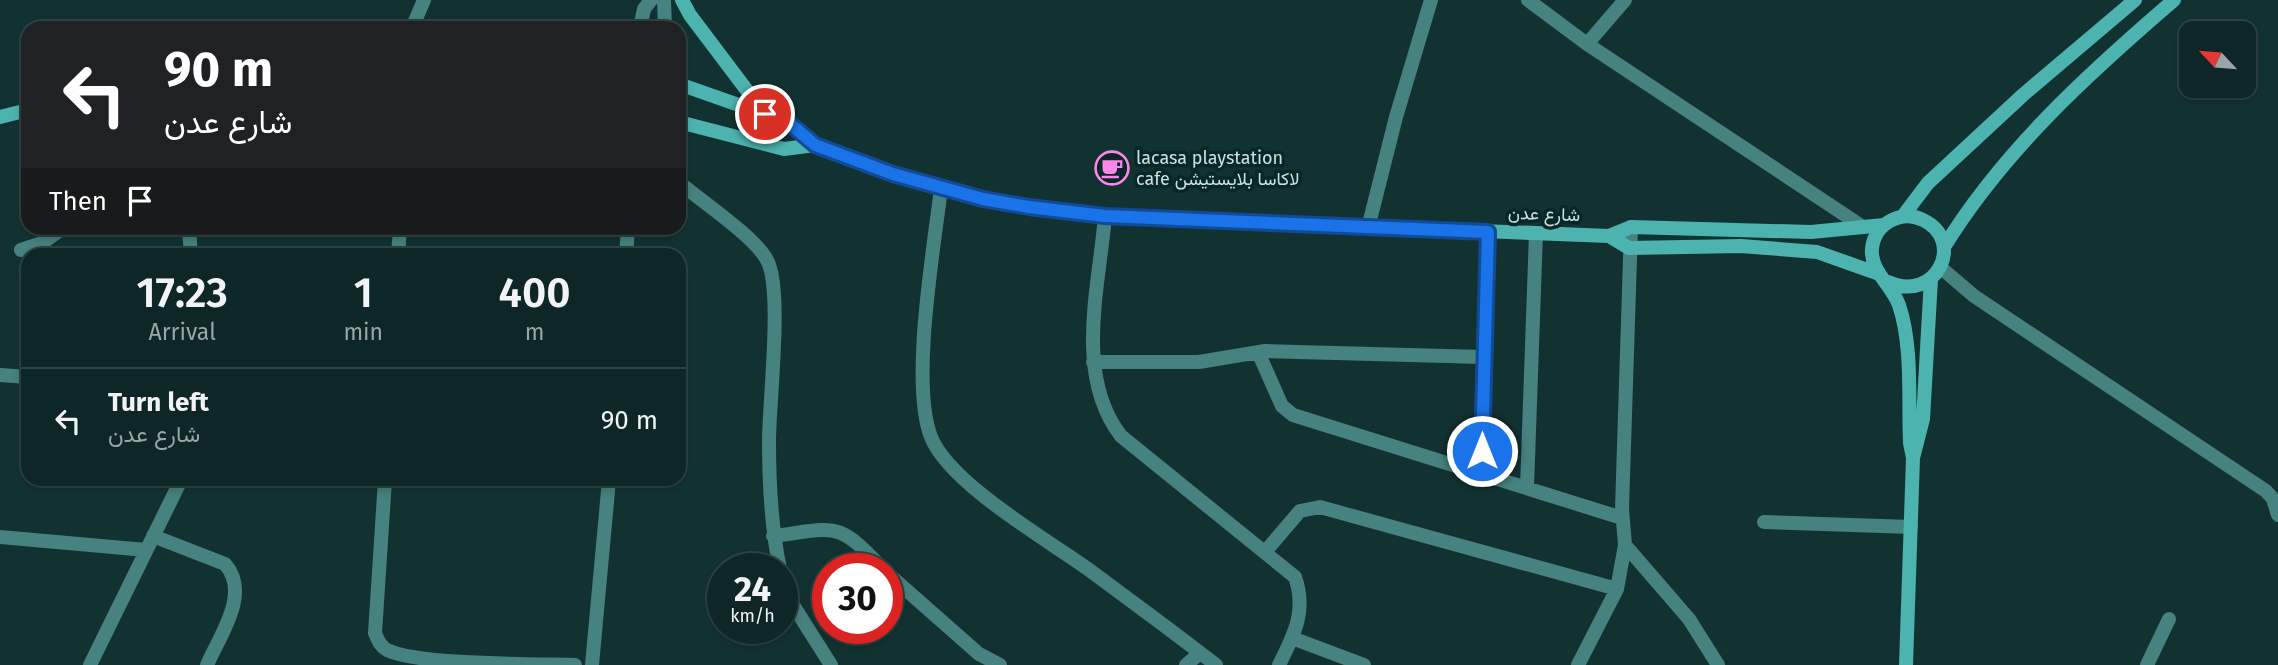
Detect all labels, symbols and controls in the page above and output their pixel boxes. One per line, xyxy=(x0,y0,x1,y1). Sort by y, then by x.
north arrow xyxy=(2179,21,2256,98)
map controls xyxy=(2179,21,2256,98)
text: 90 m xyxy=(164,40,273,99)
icon: left xyxy=(49,49,140,140)
pin xyxy=(735,84,795,144)
icon: arrive xyxy=(746,95,784,133)
text: شارع عدن xyxy=(164,103,292,141)
place label: lacasa playstation cafe لاكاسا بلايستيشن xyxy=(1136,147,1299,190)
cafe icon: lacasa playstation cafe لاكاسا بلايستيشن xyxy=(1093,149,1131,187)
icon: arrive xyxy=(121,182,159,220)
text: Then xyxy=(49,186,107,217)
street label: شارع عدن xyxy=(1508,202,1580,227)
text: 17:23 xyxy=(136,268,228,318)
text: 1 xyxy=(354,268,373,318)
text: 400 xyxy=(499,268,571,318)
text: Arrival xyxy=(149,318,216,346)
text: min xyxy=(343,318,383,346)
text: m xyxy=(525,318,544,346)
text: Turn left xyxy=(108,387,209,418)
icon: left xyxy=(49,402,87,440)
text: 90 m xyxy=(601,405,658,436)
position arrow xyxy=(1445,414,1519,488)
text: شارع عدن xyxy=(108,420,200,448)
speed limit sign: 30 xyxy=(812,553,903,644)
text: 24 xyxy=(734,568,771,610)
text: km/h xyxy=(730,605,775,627)

